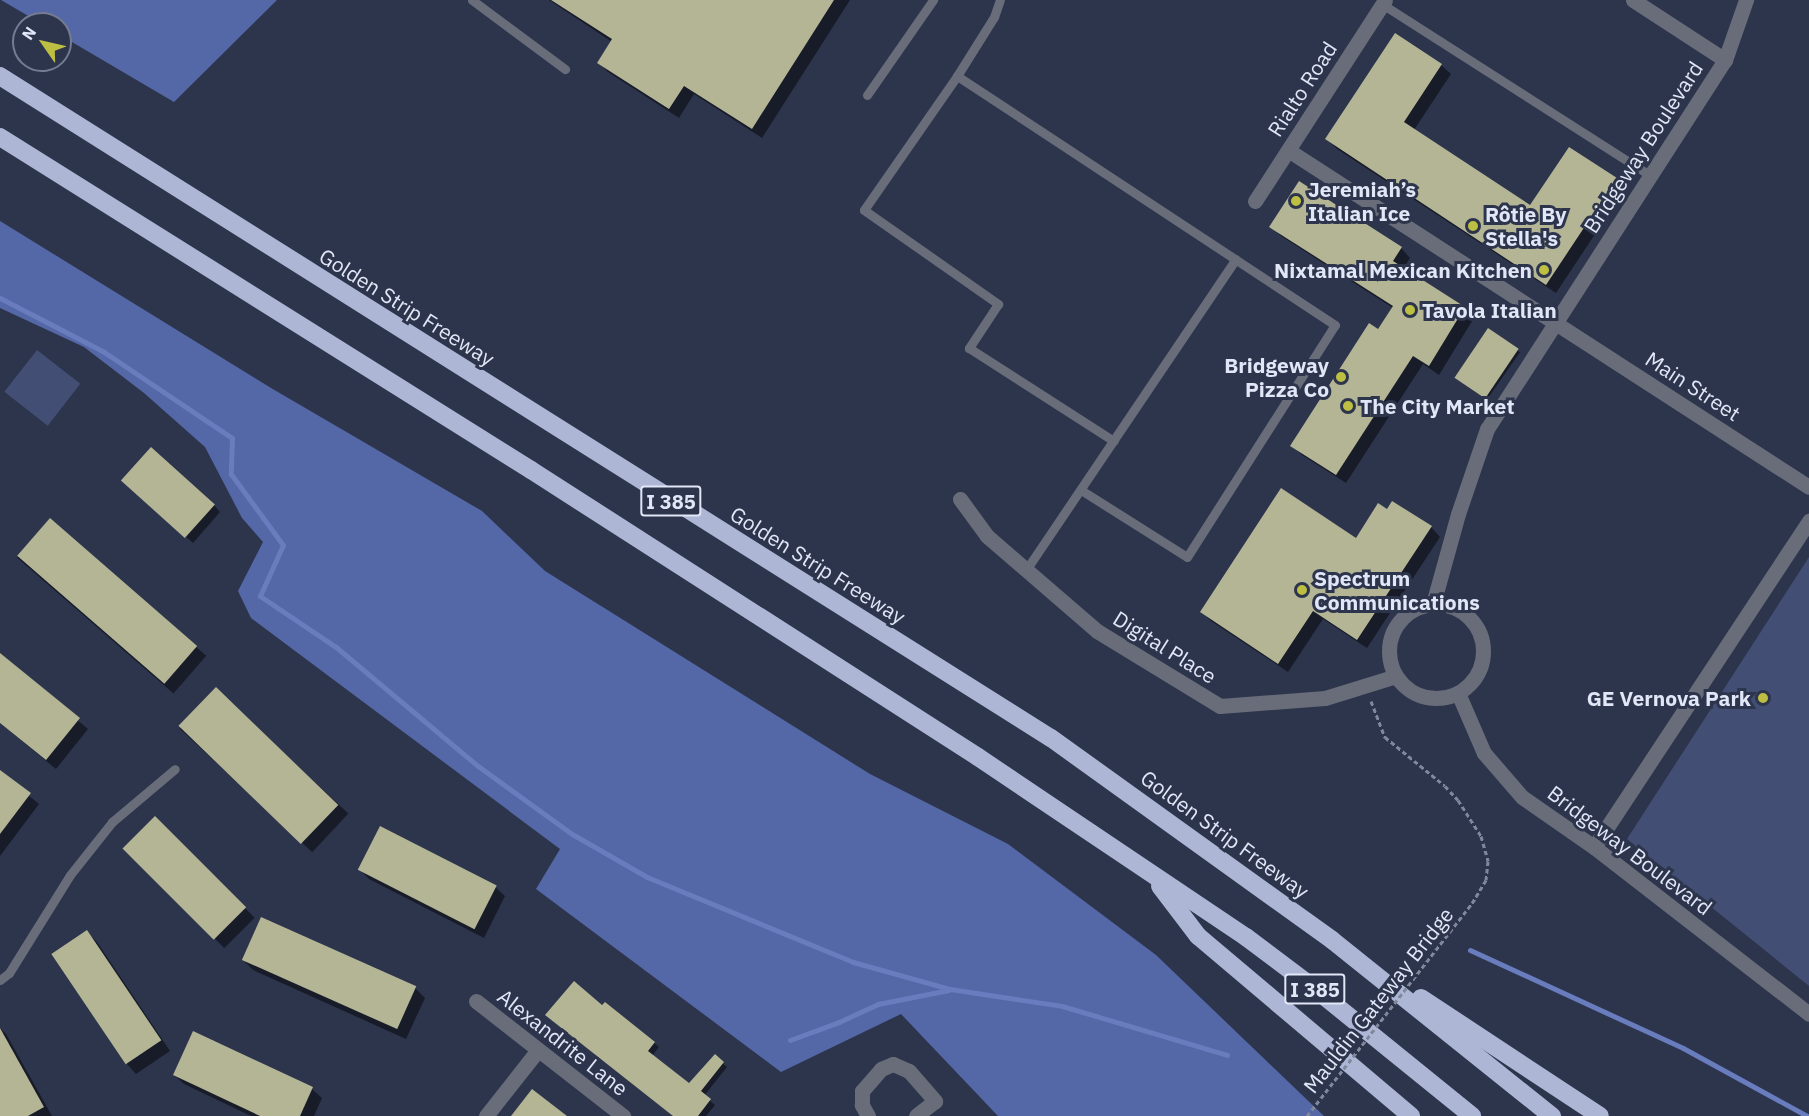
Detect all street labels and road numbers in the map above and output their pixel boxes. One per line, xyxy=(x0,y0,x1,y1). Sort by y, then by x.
street label: Rialto Road xyxy=(1262,37,1342,141)
street label: Bridgeway Boulevard xyxy=(1578,57,1708,237)
street label: Golden Strip Freeway xyxy=(315,243,499,371)
street label: Main Street xyxy=(1641,346,1745,426)
road number: I 385 xyxy=(640,484,702,518)
street label: Golden Strip Freeway xyxy=(726,501,910,629)
street label: Digital Place xyxy=(1109,605,1221,689)
street label: Golden Strip Freeway xyxy=(1136,765,1314,903)
street label: Bridgeway Boulevard xyxy=(1543,780,1717,920)
street label: Mauldin Gateway Bridge xyxy=(1298,902,1458,1098)
road number: I 385 xyxy=(1284,972,1346,1006)
street label: Alexandrite Lane xyxy=(493,983,633,1101)

